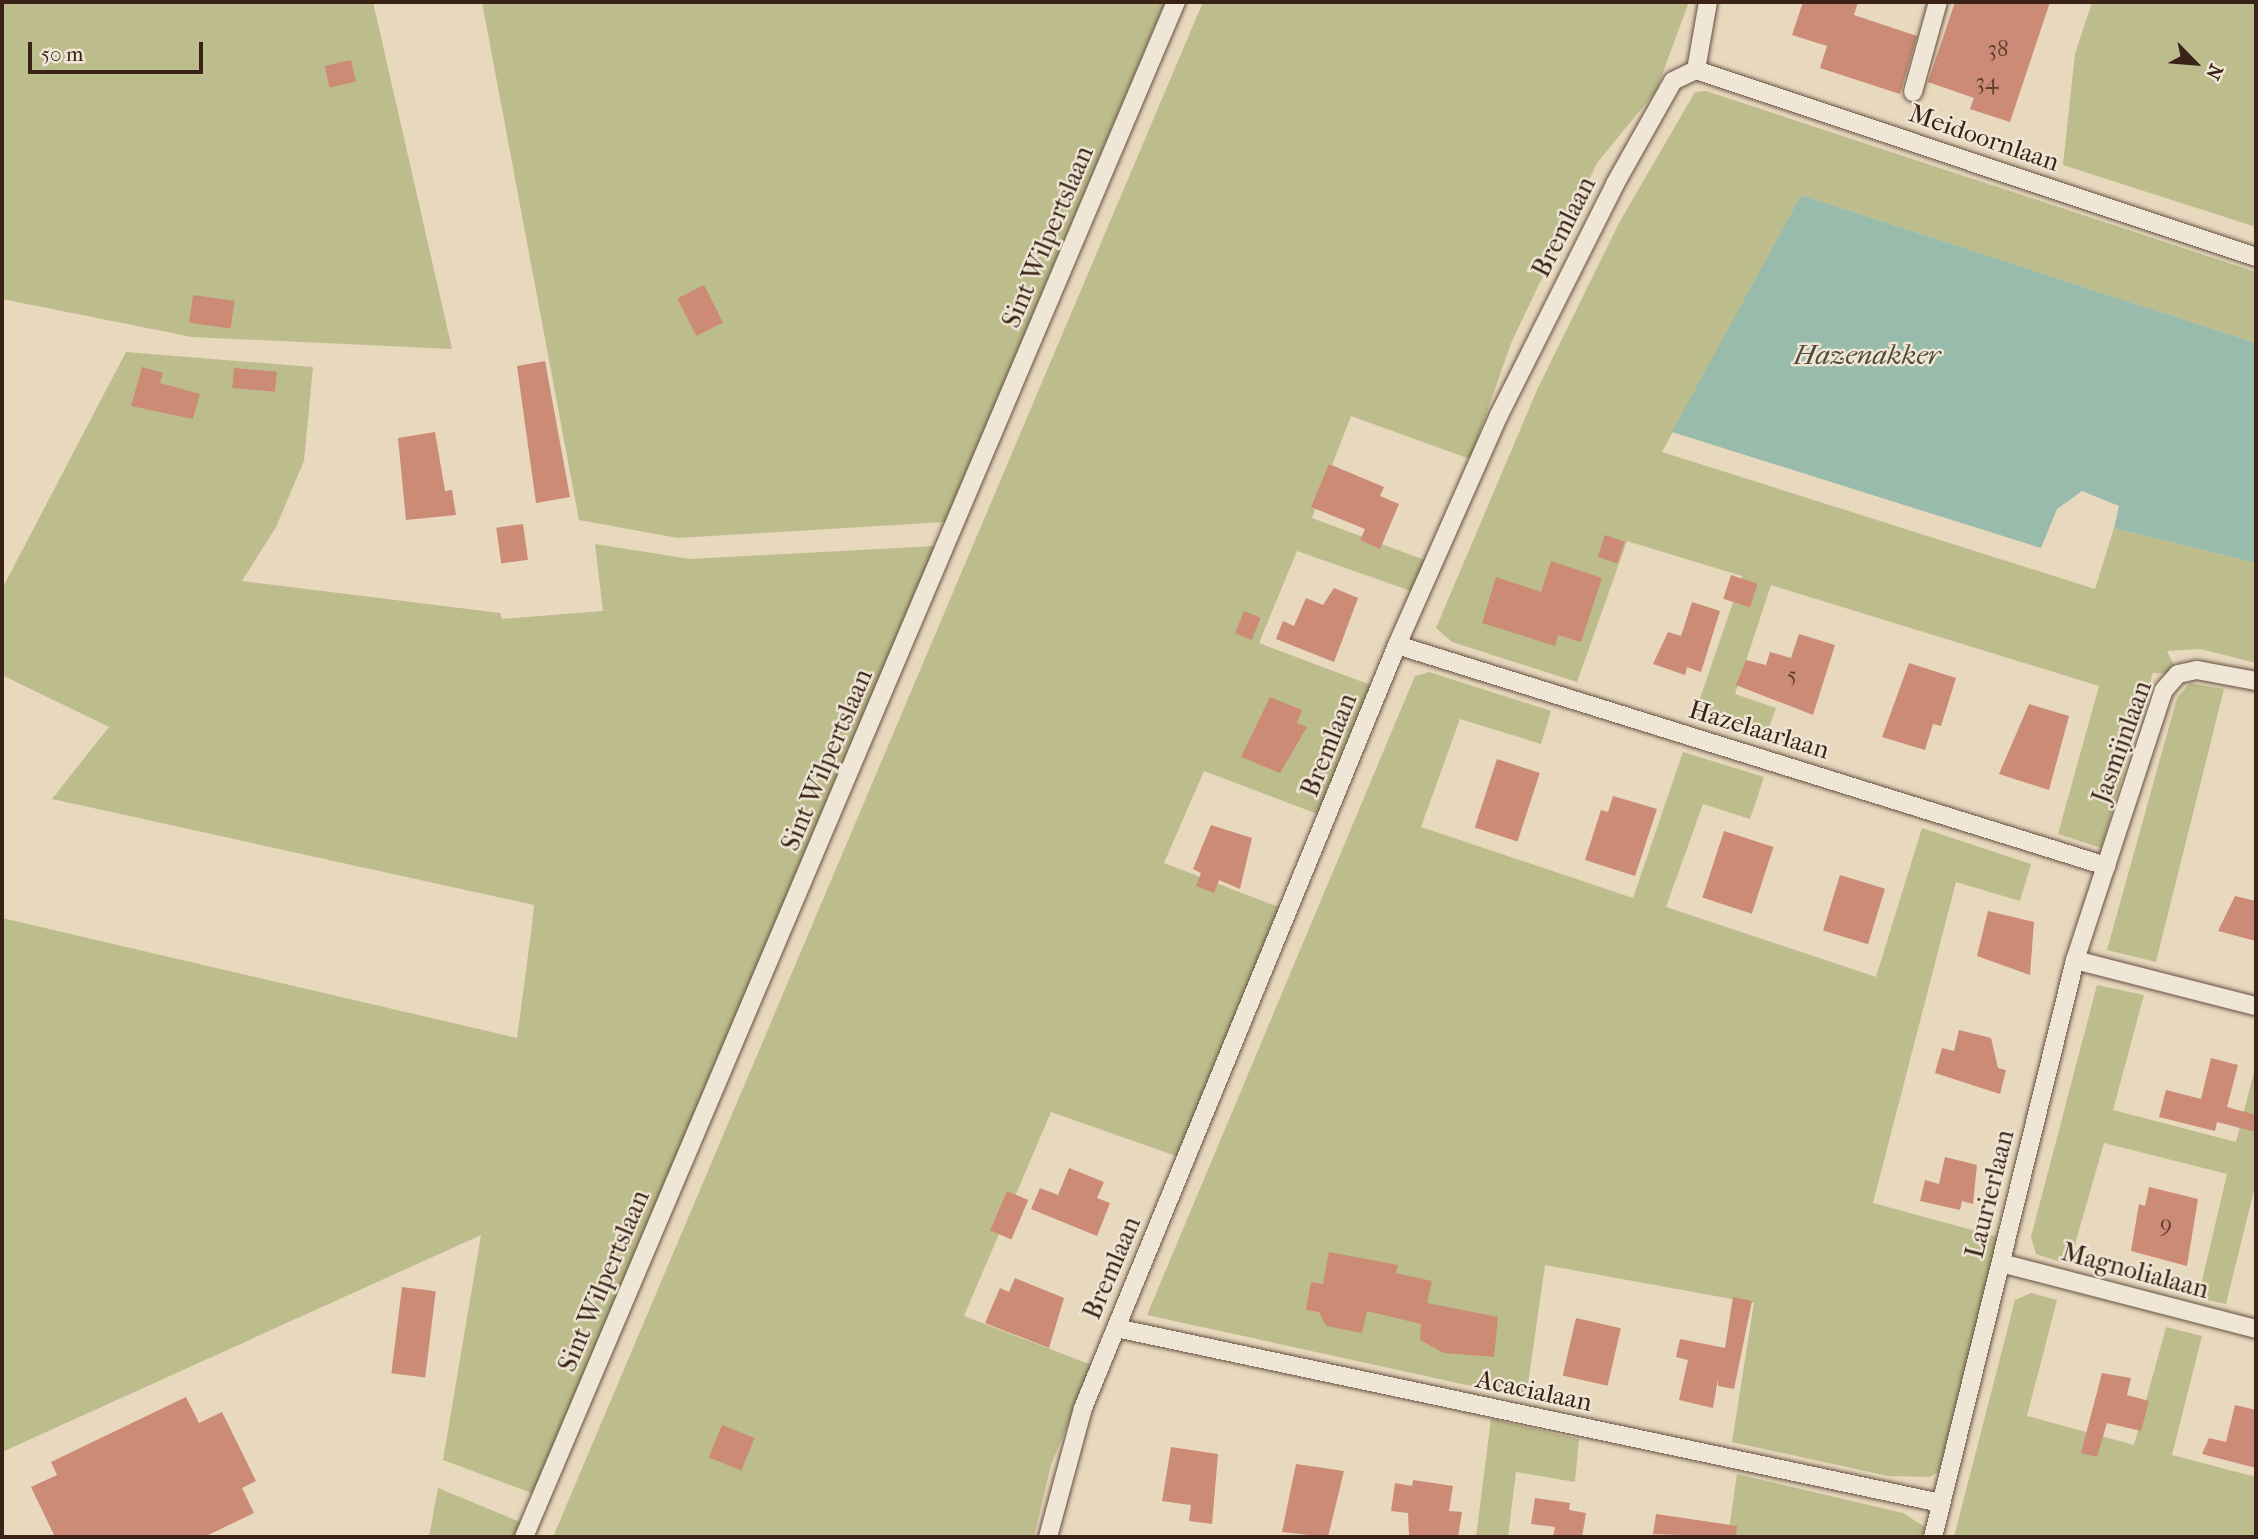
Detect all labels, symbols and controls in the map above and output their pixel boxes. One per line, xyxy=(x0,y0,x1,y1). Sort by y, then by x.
scale bar xyxy=(32,28,206,72)
north arrow xyxy=(2160,28,2230,98)
house number: 38 xyxy=(1988,35,2008,63)
text: 50 m xyxy=(41,42,84,66)
text: N xyxy=(2201,61,2227,83)
house number: 34 xyxy=(1975,68,1999,96)
street label: Meidoornlaan xyxy=(1905,98,2063,178)
street label: Sint Wilpertslaan xyxy=(996,141,1100,333)
street label: Bremlaan xyxy=(1525,172,1603,282)
water label: Hazenakker xyxy=(1794,338,1940,372)
house number: 5 xyxy=(1787,661,1797,689)
street label: Sint Wilpertslaan xyxy=(775,664,879,856)
street label: Jasmijnlaan xyxy=(2085,676,2159,808)
street label: Bremlaan xyxy=(1294,689,1364,801)
street label: Hazelaarlaan xyxy=(1685,694,1833,766)
street label: Laurierlaan xyxy=(1959,1127,2021,1261)
street label: Sint Wilpertslaan xyxy=(552,1185,656,1377)
house number: 9 xyxy=(2160,1210,2172,1238)
street label: Bremlaan xyxy=(1076,1212,1148,1324)
street label: Magnolialaan xyxy=(2058,1236,2212,1306)
street label: Acacialaan xyxy=(1473,1363,1595,1419)

